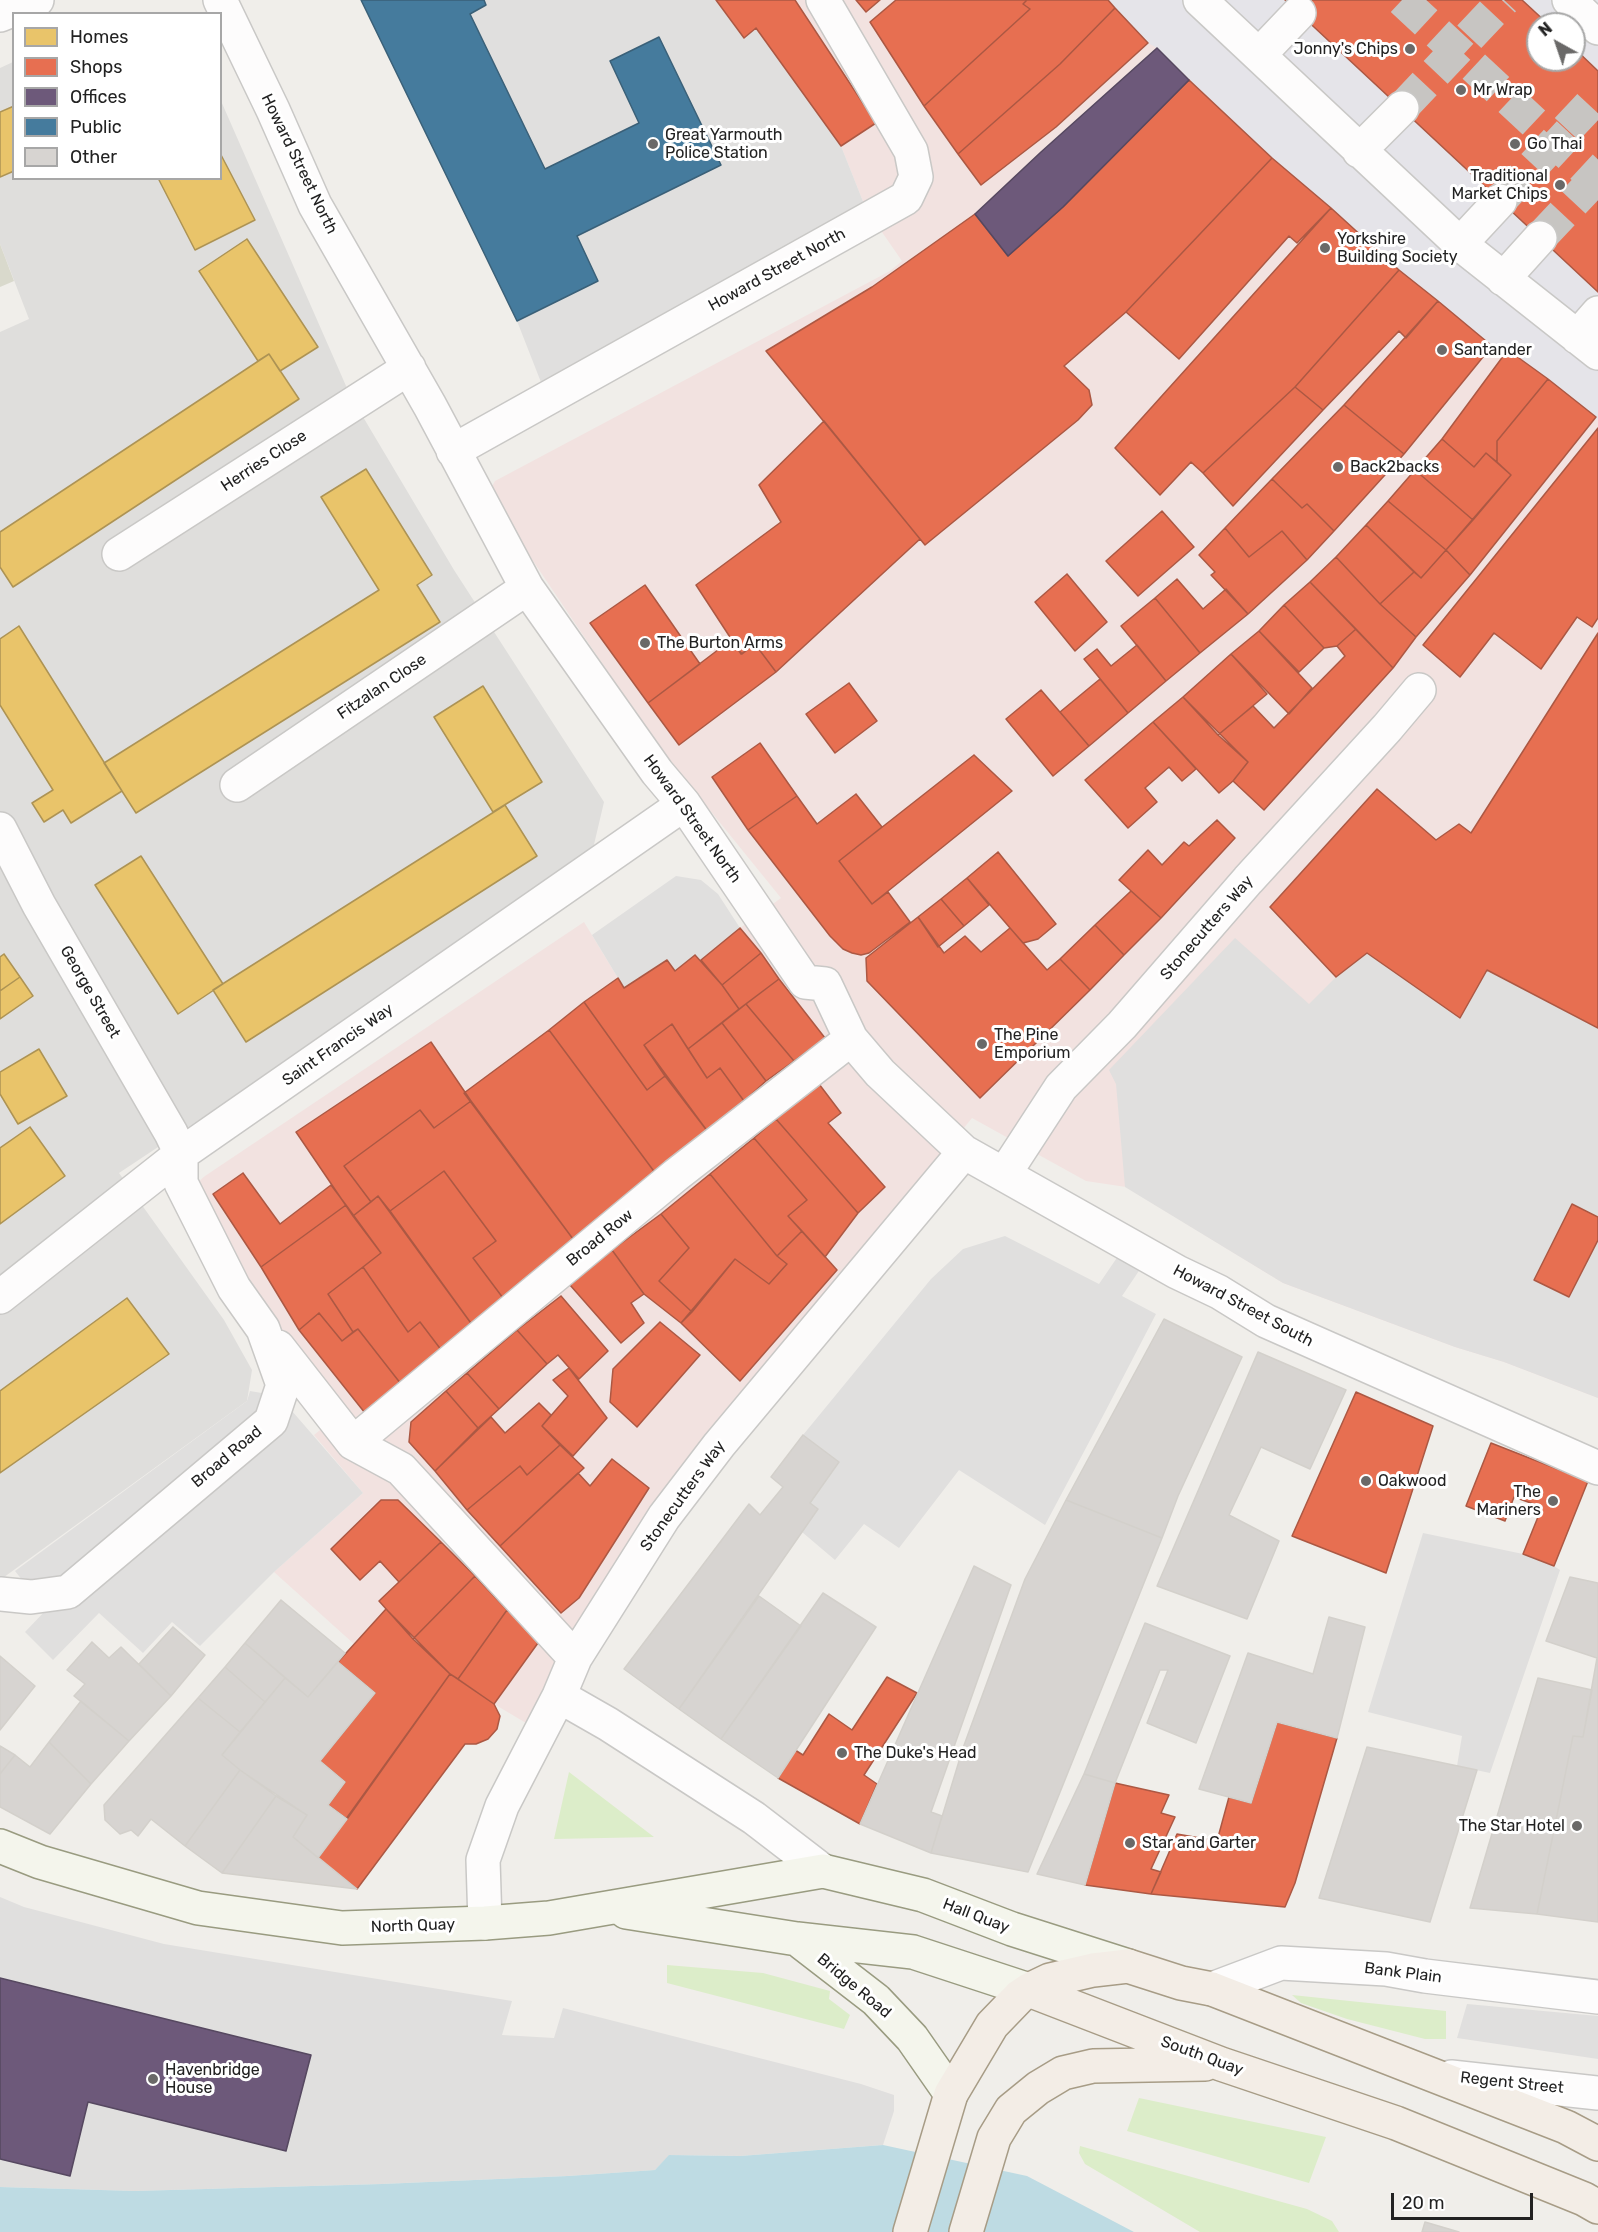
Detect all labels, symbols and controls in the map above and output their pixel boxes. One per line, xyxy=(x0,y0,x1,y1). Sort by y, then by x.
legend xyxy=(12,12,222,180)
north arrow xyxy=(1526,12,1586,72)
text: N xyxy=(1535,18,1556,40)
text: Homes xyxy=(70,26,128,48)
place label: Jonny's Chips xyxy=(1294,39,1398,59)
marker: Jonny's Chips xyxy=(1403,42,1417,56)
text: Shops xyxy=(70,56,122,78)
place label: Mr Wrap xyxy=(1473,80,1533,100)
marker: Mr Wrap xyxy=(1454,83,1468,97)
text: Offices xyxy=(70,86,127,108)
street label: Howard Street North xyxy=(257,91,341,237)
text: Public xyxy=(70,116,122,138)
place label: Great Yarmouth Police Station xyxy=(665,125,782,163)
place label: Go Thai xyxy=(1527,134,1582,154)
marker: Great Yarmouth Police Station xyxy=(646,137,660,151)
marker: Go Thai xyxy=(1508,137,1522,151)
text: Other xyxy=(70,146,117,168)
place label: Traditional Market Chips xyxy=(1451,166,1548,204)
marker: Traditional Market Chips xyxy=(1553,178,1567,192)
street label: Howard Street North xyxy=(705,224,849,316)
place label: Yorkshire Building Society xyxy=(1337,229,1457,267)
marker: Yorkshire Building Society xyxy=(1318,241,1332,255)
place label: Santander xyxy=(1454,340,1532,360)
marker: Santander xyxy=(1435,343,1449,357)
street label: Herries Close xyxy=(218,426,310,496)
place label: Back2backs xyxy=(1350,457,1439,477)
marker: Back2backs xyxy=(1331,460,1345,474)
place label: The Burton Arms xyxy=(657,633,783,653)
marker: The Burton Arms xyxy=(638,636,652,650)
street label: Fitzalan Close xyxy=(334,650,430,724)
street label: Howard Street North xyxy=(639,751,745,887)
street label: Stonecutters Way xyxy=(1156,872,1258,984)
street label: George Street xyxy=(56,942,124,1042)
street label: Saint Francis Way xyxy=(279,1000,397,1090)
place label: The Pine Emporium xyxy=(994,1025,1070,1063)
marker: The Pine Emporium xyxy=(975,1037,989,1051)
street label: Broad Row xyxy=(563,1205,637,1271)
street label: Howard Street South xyxy=(1170,1261,1316,1351)
street label: Broad Road xyxy=(188,1422,266,1492)
street label: Stonecutters Way xyxy=(636,1437,730,1555)
place label: Oakwood xyxy=(1378,1471,1446,1491)
marker: Oakwood xyxy=(1359,1474,1373,1488)
place label: The Mariners xyxy=(1477,1482,1541,1520)
marker: The Mariners xyxy=(1546,1494,1560,1508)
place label: The Duke's Head xyxy=(854,1743,977,1763)
marker: The Duke's Head xyxy=(835,1746,849,1760)
place label: The Star Hotel xyxy=(1459,1816,1565,1836)
marker: The Star Hotel xyxy=(1570,1819,1584,1833)
place label: Star and Garter xyxy=(1142,1833,1256,1853)
marker: Star and Garter xyxy=(1123,1836,1137,1850)
street label: Hall Quay xyxy=(940,1895,1012,1937)
street label: North Quay xyxy=(371,1915,455,1937)
street label: Bridge Road xyxy=(813,1950,895,2022)
street label: Bank Plain xyxy=(1363,1959,1443,1987)
street label: South Quay xyxy=(1158,2032,1246,2080)
place label: Havenbridge House xyxy=(165,2060,260,2098)
street label: Regent Street xyxy=(1459,2068,1565,2098)
marker: Havenbridge House xyxy=(146,2072,160,2086)
scale bar xyxy=(1394,2181,1536,2219)
text: 20 m xyxy=(1402,2192,1444,2214)

